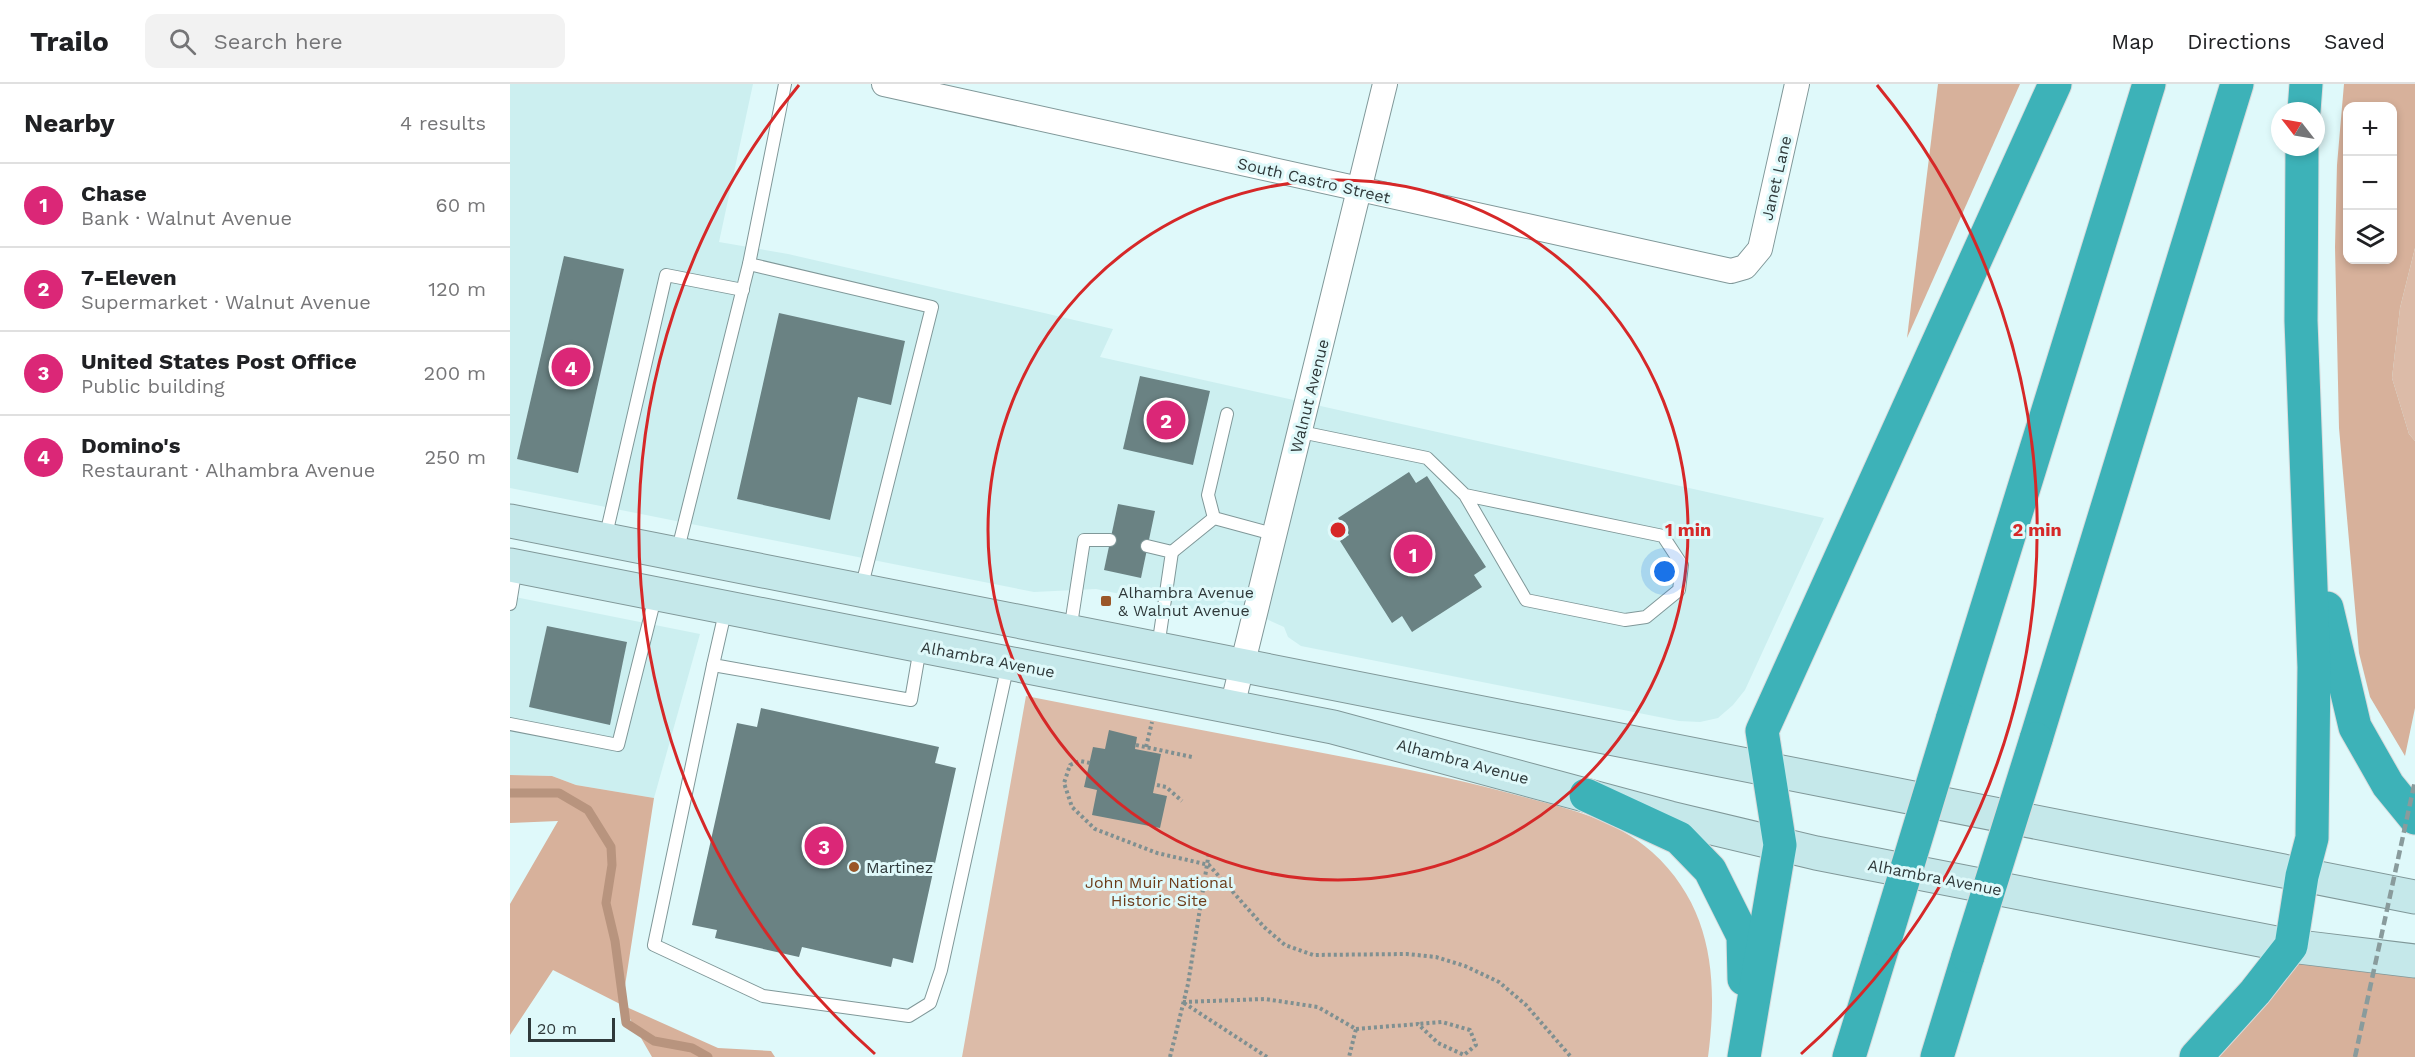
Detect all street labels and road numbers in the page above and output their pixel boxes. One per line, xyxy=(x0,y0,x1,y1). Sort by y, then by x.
street label: Janet Lane xyxy=(1757,134,1795,222)
street label: South Castro Street xyxy=(1236,154,1393,207)
street label: Walnut Avenue xyxy=(1286,337,1333,455)
street label: Alhambra Avenue xyxy=(919,637,1057,682)
street label: Alhambra Avenue xyxy=(1395,735,1531,788)
street label: Alhambra Avenue xyxy=(1866,855,2004,900)

